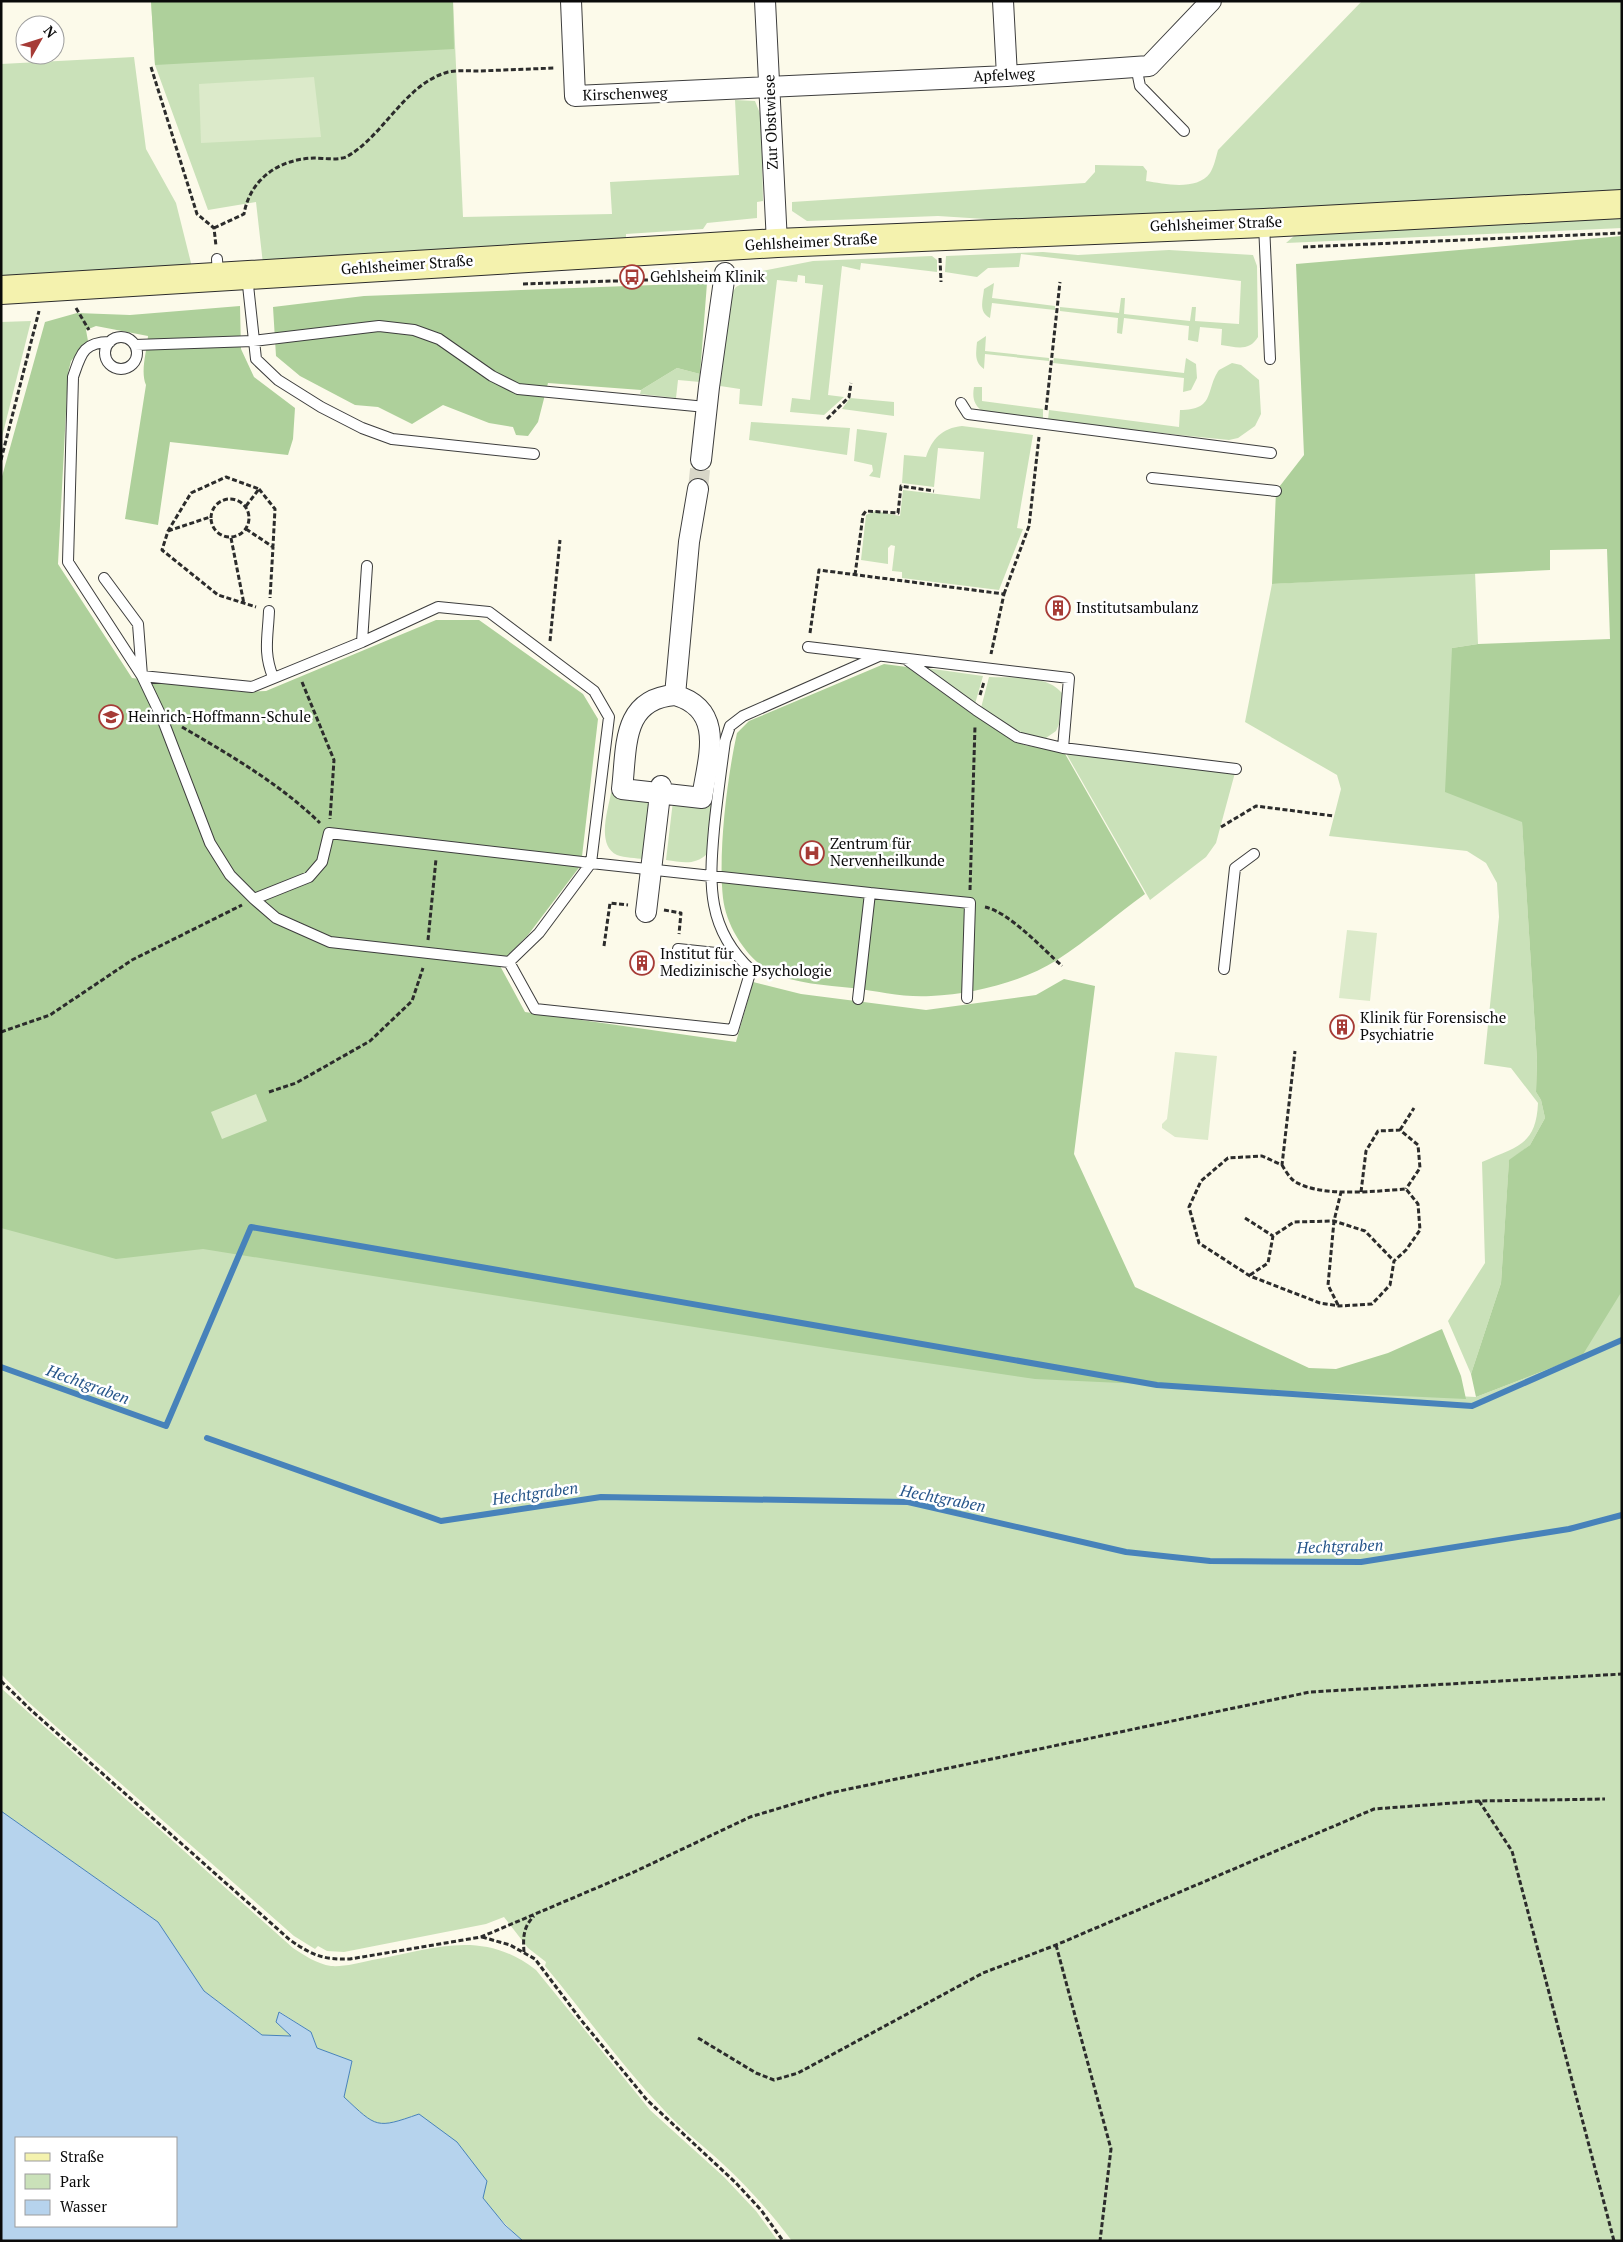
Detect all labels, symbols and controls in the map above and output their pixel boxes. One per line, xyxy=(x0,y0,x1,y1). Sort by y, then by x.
north arrow xyxy=(15,15,65,65)
text: N xyxy=(40,21,61,42)
street label: Apfelweg xyxy=(973,62,1036,86)
street label: Zur Obstwiese xyxy=(758,74,782,170)
street label: Kirschenweg xyxy=(582,81,669,104)
street label: Gehlsheimer Straße xyxy=(1149,211,1283,235)
street label: Gehlsheimer Straße xyxy=(744,228,878,254)
street label: Gehlsheimer Straße xyxy=(340,249,474,279)
bus stop icon: Gehlsheim Klinik xyxy=(619,264,645,290)
place label: Gehlsheim Klinik xyxy=(650,266,765,286)
building icon: Institutsambulanz xyxy=(1045,595,1071,621)
place label: Institutsambulanz xyxy=(1076,597,1199,617)
school or university icon: Heinrich-Hoffmann-Schule xyxy=(98,704,124,730)
place label: Heinrich-Hoffmann-Schule xyxy=(128,706,311,726)
place label: Zentrum für Nervenheilkunde xyxy=(830,833,945,870)
hospital icon: Zentrum für Nervenheilkunde xyxy=(799,840,825,866)
place label: Institut für Medizinische Psychologie xyxy=(660,943,832,980)
building icon: Institut für Medizinische Psychologie xyxy=(629,950,655,976)
place label: Klinik für Forensische Psychiatrie xyxy=(1360,1007,1506,1044)
building icon: Klinik für Forensische Psychiatrie xyxy=(1329,1014,1355,1040)
water label: Hechtgraben xyxy=(43,1358,133,1409)
water label: Hechtgraben xyxy=(490,1476,579,1510)
water label: Hechtgraben xyxy=(897,1479,988,1517)
water label: Hechtgraben xyxy=(1295,1533,1384,1559)
legend xyxy=(15,2137,178,2227)
text: Straße xyxy=(60,2146,104,2166)
text: Park xyxy=(60,2171,90,2191)
text: Wasser xyxy=(60,2196,107,2216)

